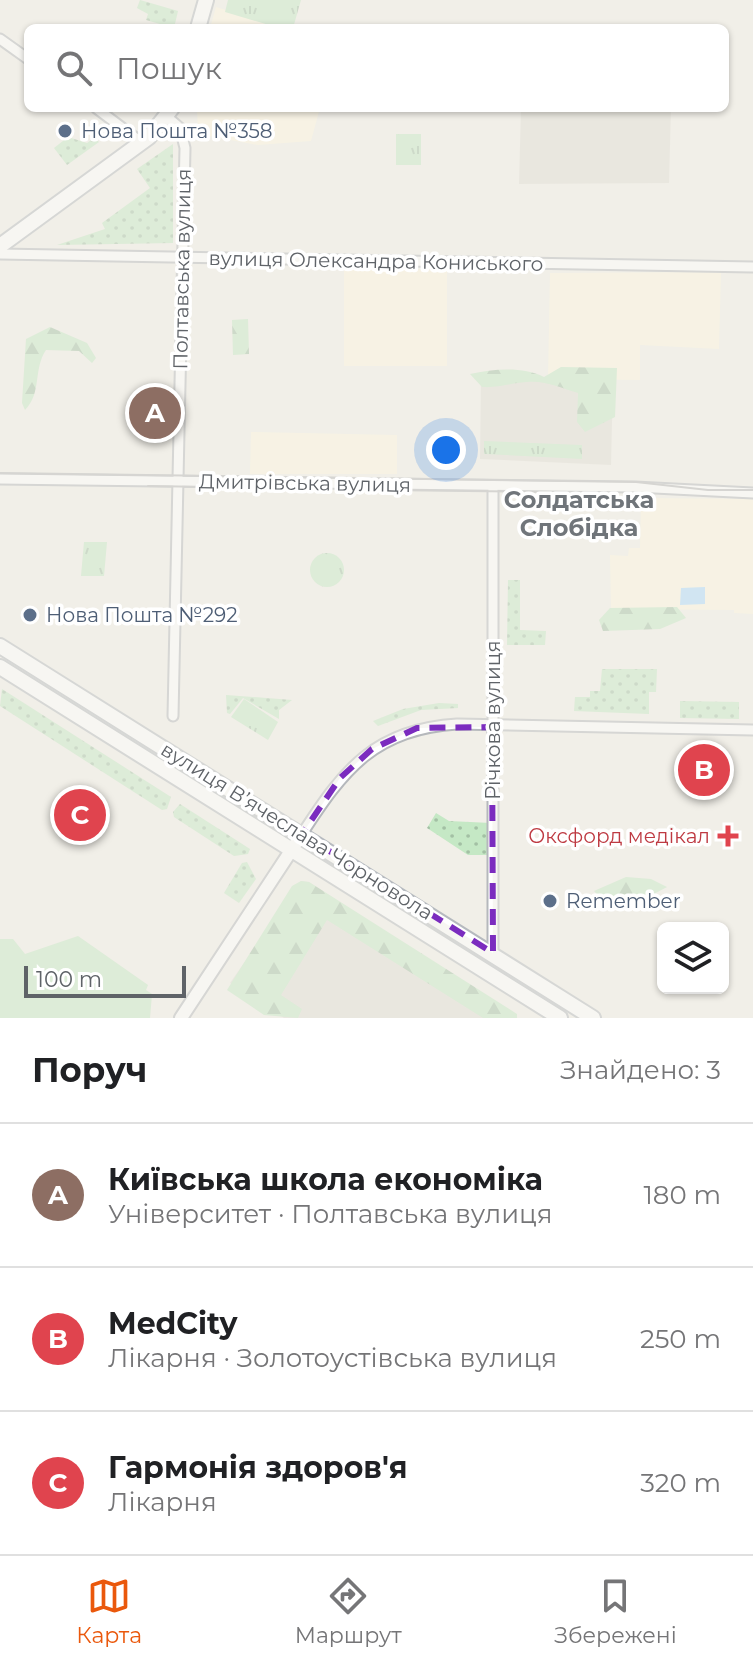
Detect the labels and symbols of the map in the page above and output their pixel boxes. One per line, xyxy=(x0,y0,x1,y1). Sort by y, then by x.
place label: Нова Пошта №358 xyxy=(81,119,273,143)
marker: Нова Пошта №358 xyxy=(56,122,74,140)
street label: Полтавська вулиця xyxy=(168,168,196,370)
street label: вулиця Олександра Кониського xyxy=(208,246,544,276)
pin: A xyxy=(129,383,181,443)
your location xyxy=(426,430,466,470)
street label: Дмитрівська вулиця xyxy=(199,469,411,497)
district label: Солдатська Слобідка xyxy=(504,485,654,542)
place label: Нова Пошта №292 xyxy=(46,603,238,627)
marker: Нова Пошта №292 xyxy=(21,606,39,624)
street label: Річкова вулиця xyxy=(481,640,505,800)
street label: вулиця Вʼячеслава Чорновола xyxy=(157,737,437,925)
pin: B xyxy=(678,740,730,800)
pin: C xyxy=(54,785,106,845)
place label: Оксфорд медікал xyxy=(528,824,710,848)
marker: Оксфорд медікал xyxy=(717,825,739,847)
place label: Remember xyxy=(566,889,681,913)
marker: Remember xyxy=(541,892,559,910)
scale bar xyxy=(24,962,186,998)

